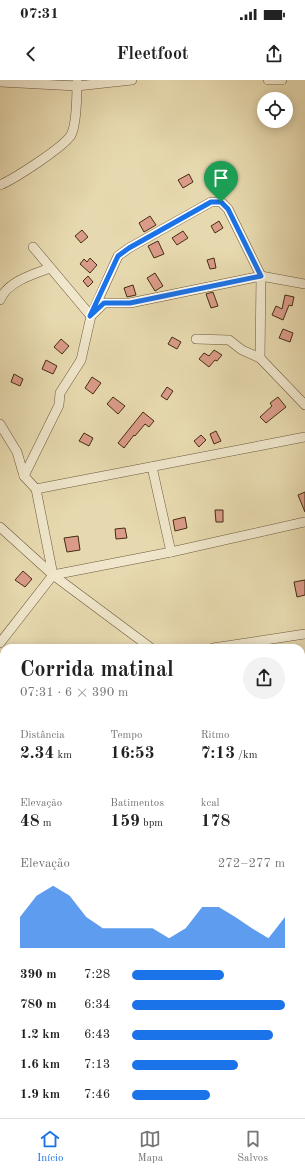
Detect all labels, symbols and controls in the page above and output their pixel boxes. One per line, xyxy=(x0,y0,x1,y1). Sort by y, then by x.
text: 07:31 xyxy=(20,7,59,22)
icon: back xyxy=(20,43,42,65)
icon: share xyxy=(263,43,285,65)
text: Fleetfoot xyxy=(116,45,189,63)
map controls xyxy=(257,92,293,128)
button: locate xyxy=(257,92,293,128)
pin xyxy=(204,161,238,202)
icon: arrive xyxy=(210,167,232,189)
button: share xyxy=(243,657,285,699)
text: Corrida matinal xyxy=(20,659,174,681)
text: 07:31 · 6 × 390 m xyxy=(20,686,128,699)
text: Distância xyxy=(20,730,65,741)
text: Tempo xyxy=(110,730,142,741)
text: Ritmo xyxy=(201,730,230,741)
text: 2.34 xyxy=(20,745,54,762)
text: 16:53 xyxy=(110,745,155,762)
text: 7:13 xyxy=(201,745,235,762)
text: km xyxy=(54,750,72,761)
text: /km xyxy=(235,750,257,761)
text: Elevação xyxy=(20,798,62,809)
text: Batimentos xyxy=(110,798,164,809)
text: kcal xyxy=(201,798,220,809)
text: 48 xyxy=(20,813,40,830)
text: 159 xyxy=(110,813,140,830)
text: 178 xyxy=(201,813,230,830)
text: m xyxy=(40,818,52,829)
text: bpm xyxy=(140,818,163,829)
text: Elevação xyxy=(20,857,70,870)
text: 272–277 m xyxy=(218,857,285,870)
text: 390 m xyxy=(20,968,57,981)
text: 7:28 xyxy=(84,968,110,981)
text: 780 m xyxy=(20,998,57,1011)
text: 6:34 xyxy=(84,998,110,1011)
text: 1.2 km xyxy=(20,1028,60,1041)
text: 6:43 xyxy=(84,1028,110,1041)
text: 1.6 km xyxy=(20,1058,60,1071)
text: 7:13 xyxy=(84,1058,110,1071)
text: 1.9 km xyxy=(20,1088,60,1101)
text: 7:46 xyxy=(84,1088,110,1101)
tab: Início xyxy=(37,1128,63,1166)
tab: Mapa xyxy=(137,1128,163,1166)
tab: Salvos xyxy=(237,1128,268,1166)

